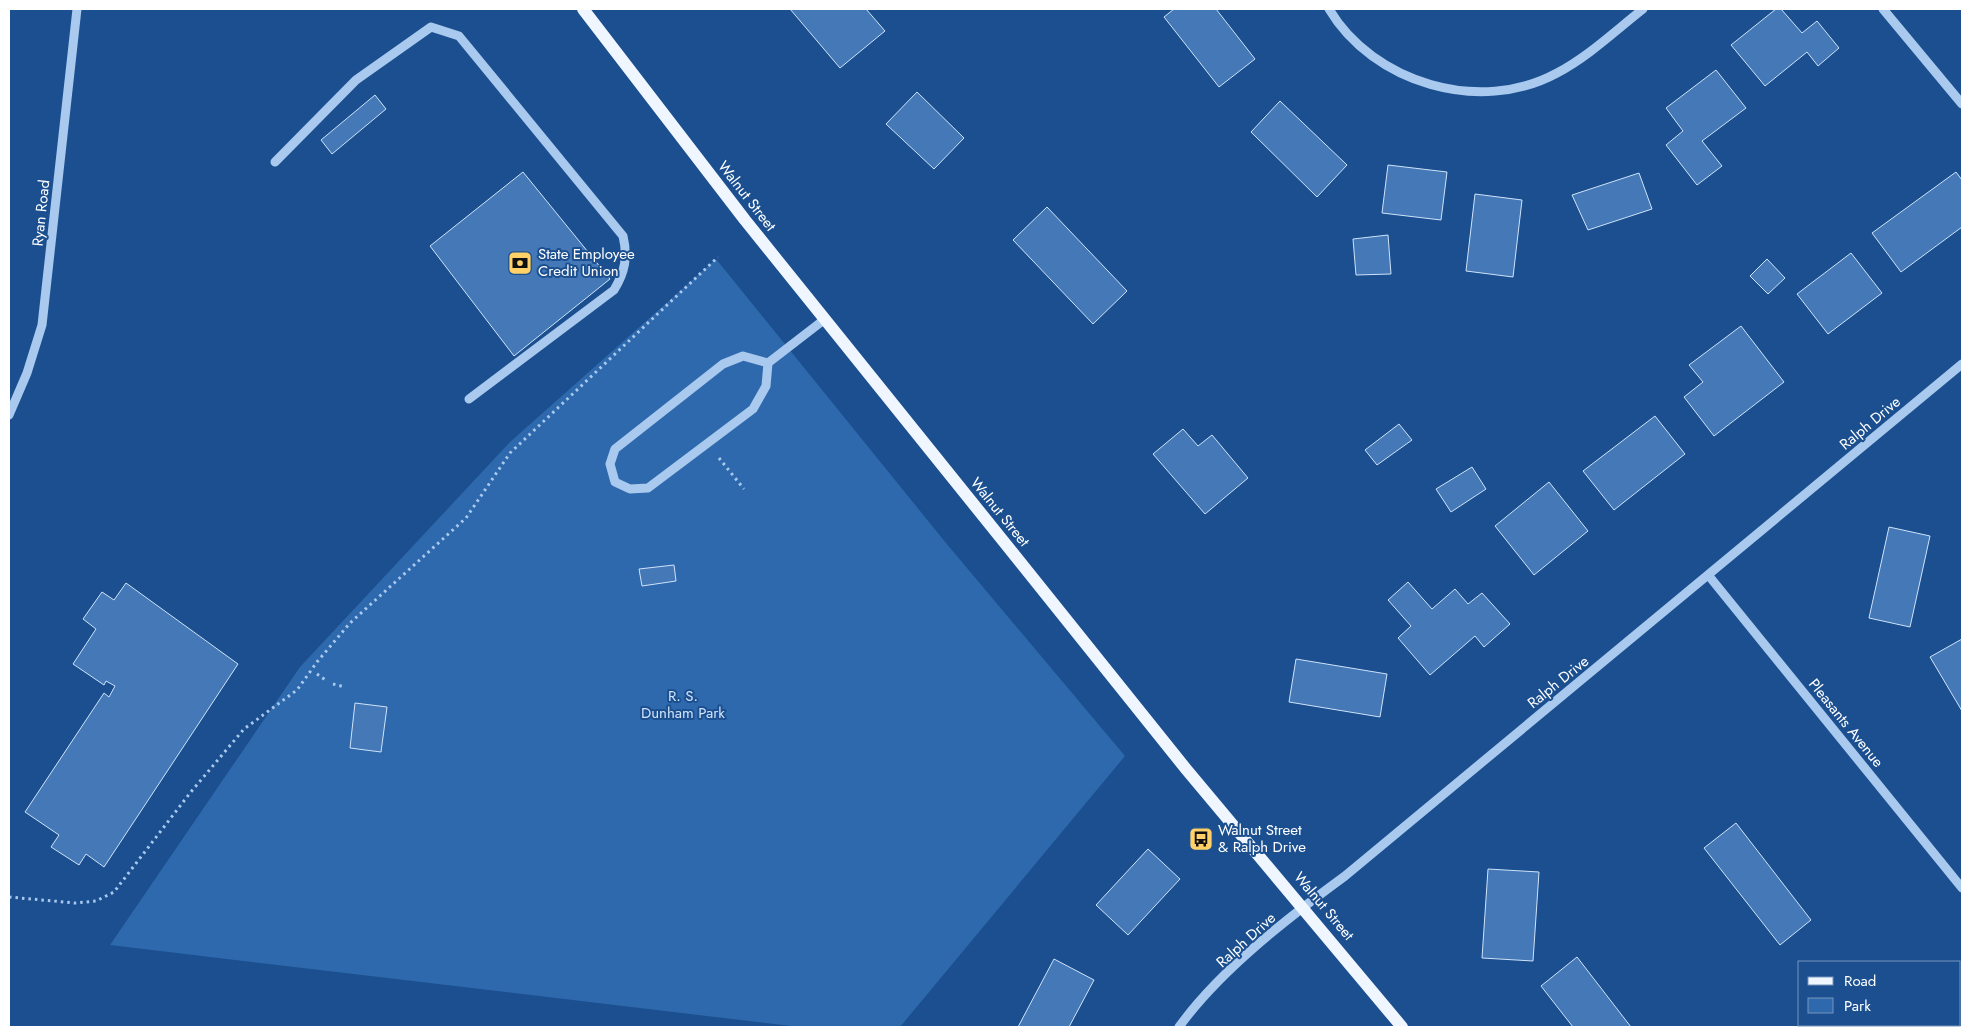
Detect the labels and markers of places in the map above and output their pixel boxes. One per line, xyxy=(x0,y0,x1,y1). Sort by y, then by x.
place label: State Employee Credit Union xyxy=(538,243,635,282)
bank icon: State Employee Credit Union xyxy=(507,250,533,276)
place label: Walnut Street & Ralph Drive xyxy=(1218,819,1306,858)
bus stop icon: Walnut Street & Ralph Drive xyxy=(1188,826,1214,852)

